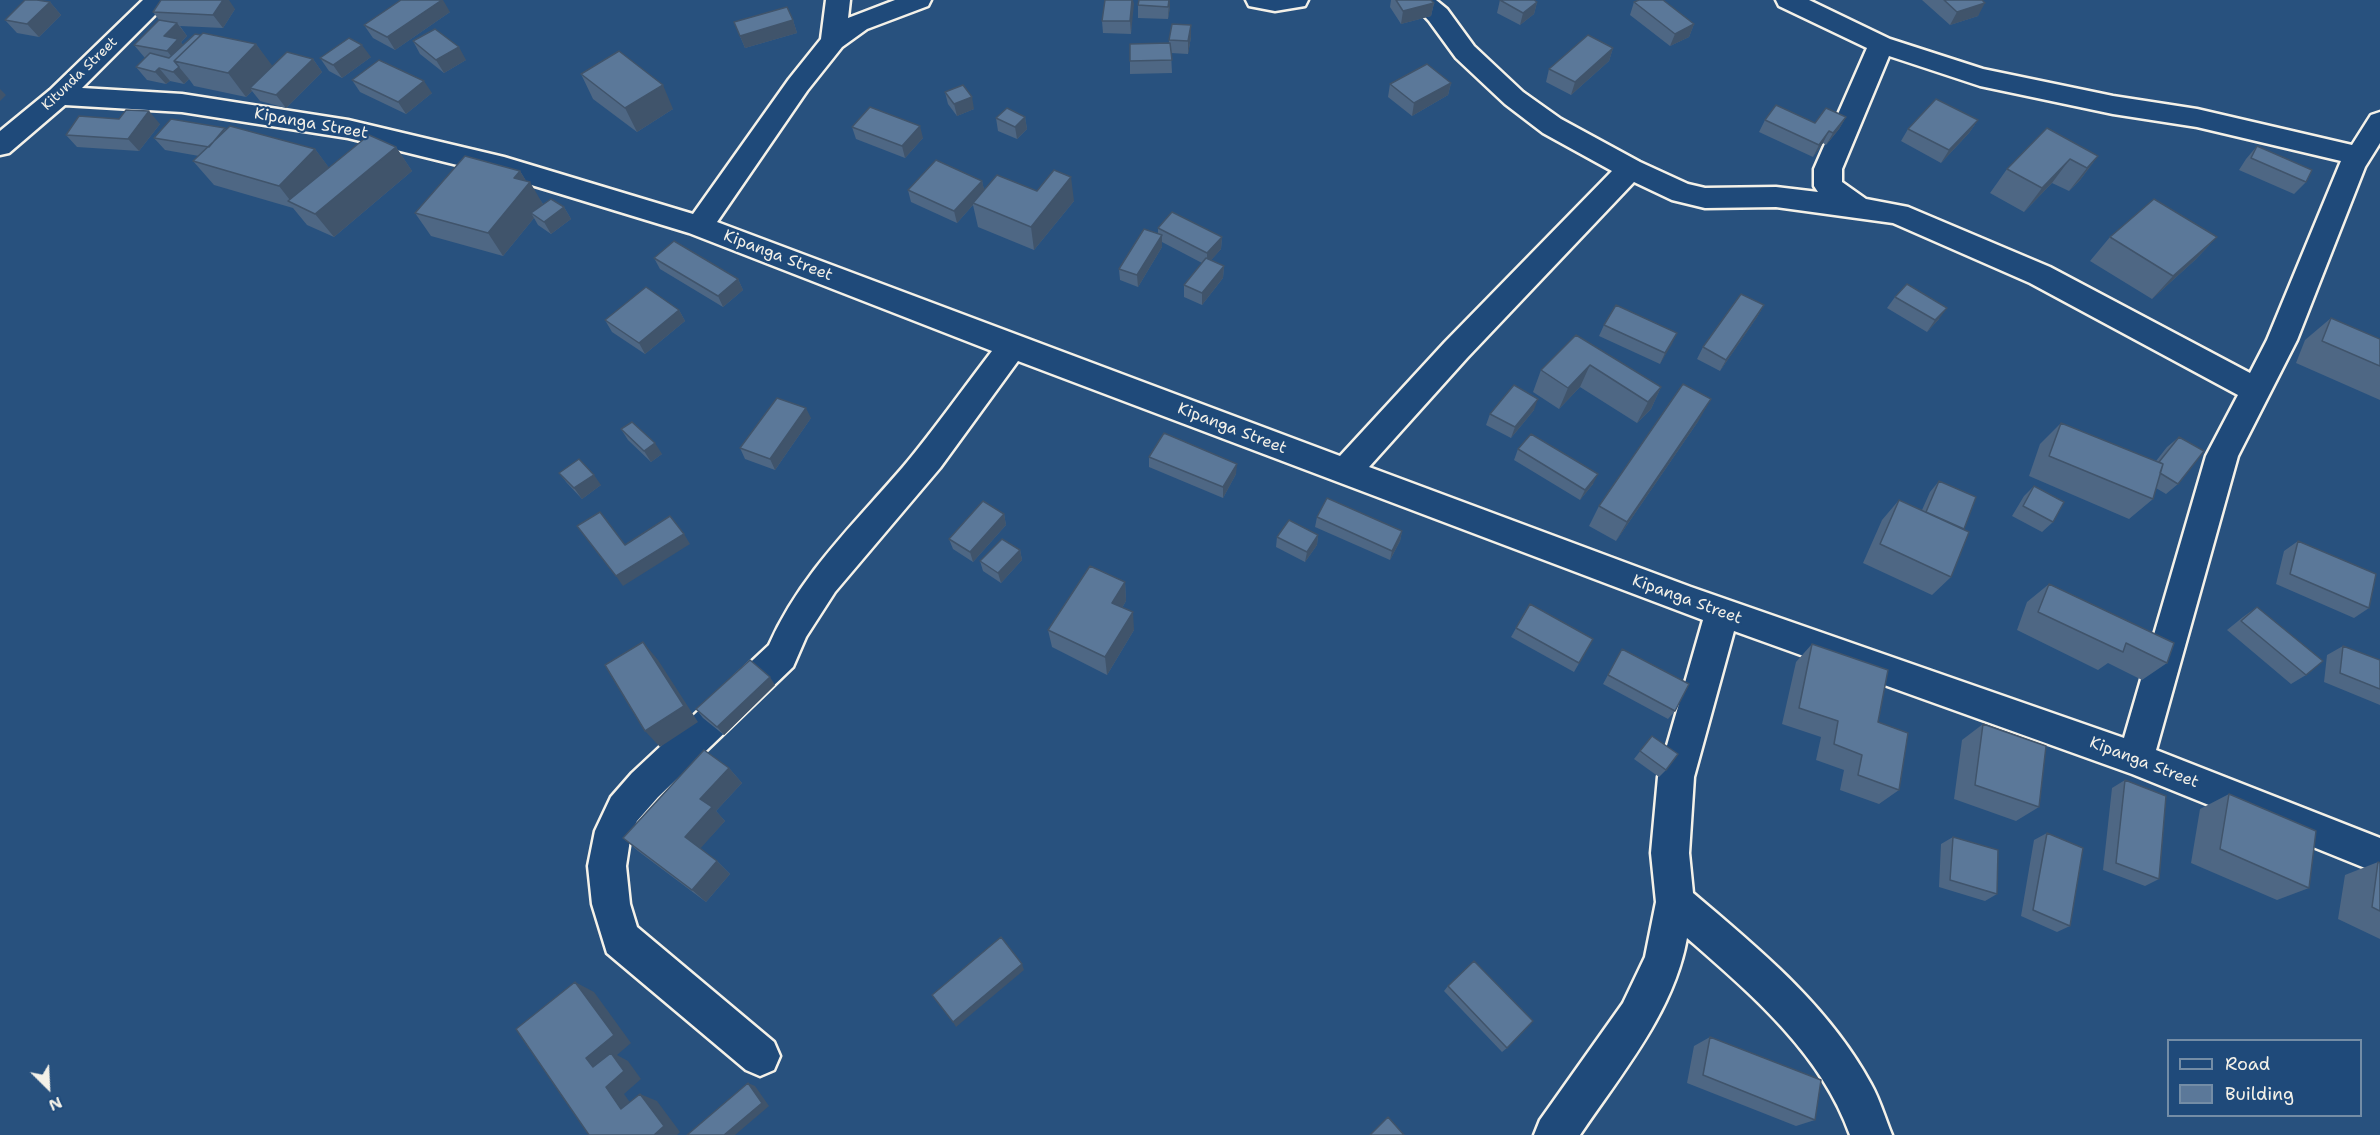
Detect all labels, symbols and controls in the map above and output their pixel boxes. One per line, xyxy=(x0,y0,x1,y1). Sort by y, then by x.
street label: Kitunda Street xyxy=(39,34,121,114)
street label: Kipanga Street xyxy=(252,105,370,143)
street label: Kipanga Street xyxy=(721,226,835,286)
street label: Kipanga Street xyxy=(1175,399,1289,459)
street label: Kipanga Street xyxy=(1629,571,1745,629)
street label: Kipanga Street xyxy=(2087,733,2201,793)
legend xyxy=(2167,1039,2362,1117)
text: Road xyxy=(2225,1052,2270,1076)
north arrow xyxy=(18,1057,78,1117)
text: Building xyxy=(2225,1082,2294,1106)
text: N xyxy=(45,1092,66,1116)

